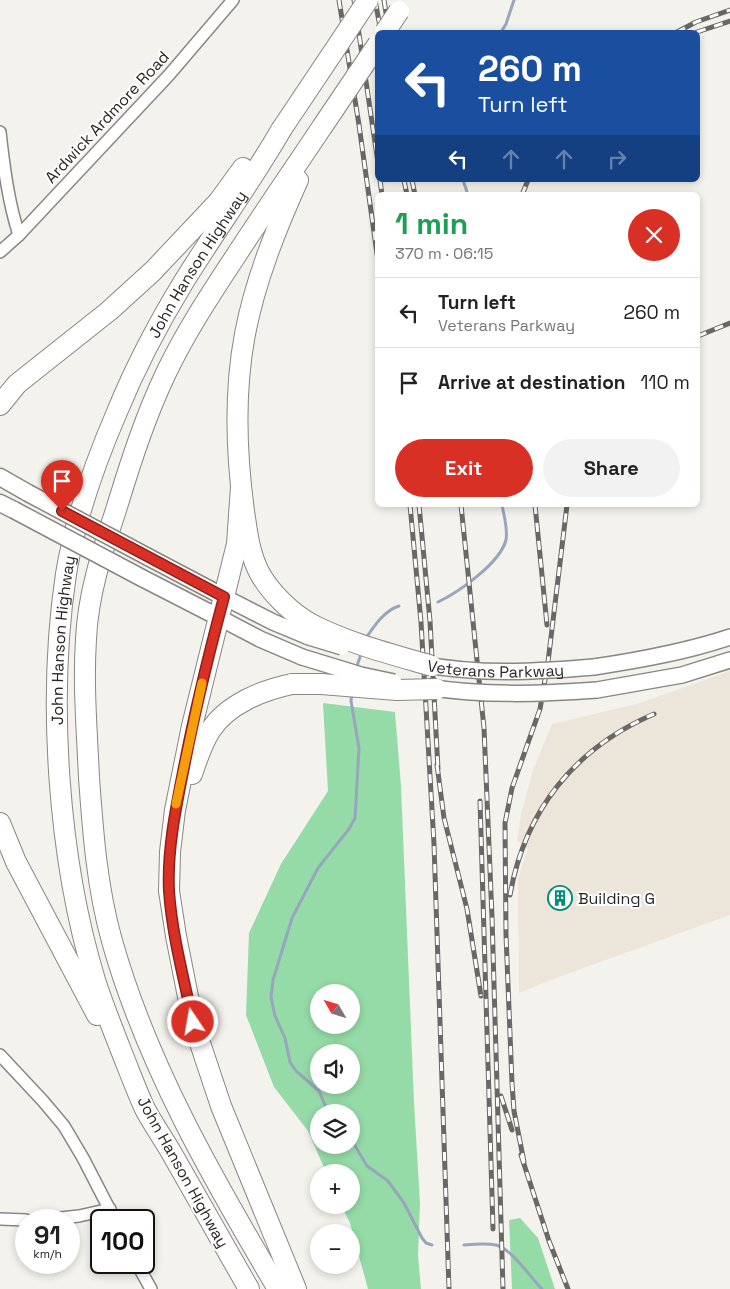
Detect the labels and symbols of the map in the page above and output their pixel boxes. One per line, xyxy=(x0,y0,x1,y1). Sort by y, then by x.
street label: Ardwick Ardmore Road xyxy=(40,46,174,188)
street label: John Hanson Highway xyxy=(143,186,251,342)
pin xyxy=(41,460,83,511)
street label: John Hanson Highway xyxy=(46,553,80,725)
street label: Veterans Parkway xyxy=(426,655,565,682)
building icon: Building G xyxy=(547,885,573,911)
place label: Building G xyxy=(578,888,655,909)
north arrow xyxy=(310,984,360,1034)
position arrow xyxy=(166,995,218,1047)
street label: John Hanson Highway xyxy=(133,1092,233,1252)
speed limit sign: 100 xyxy=(90,1209,155,1274)

